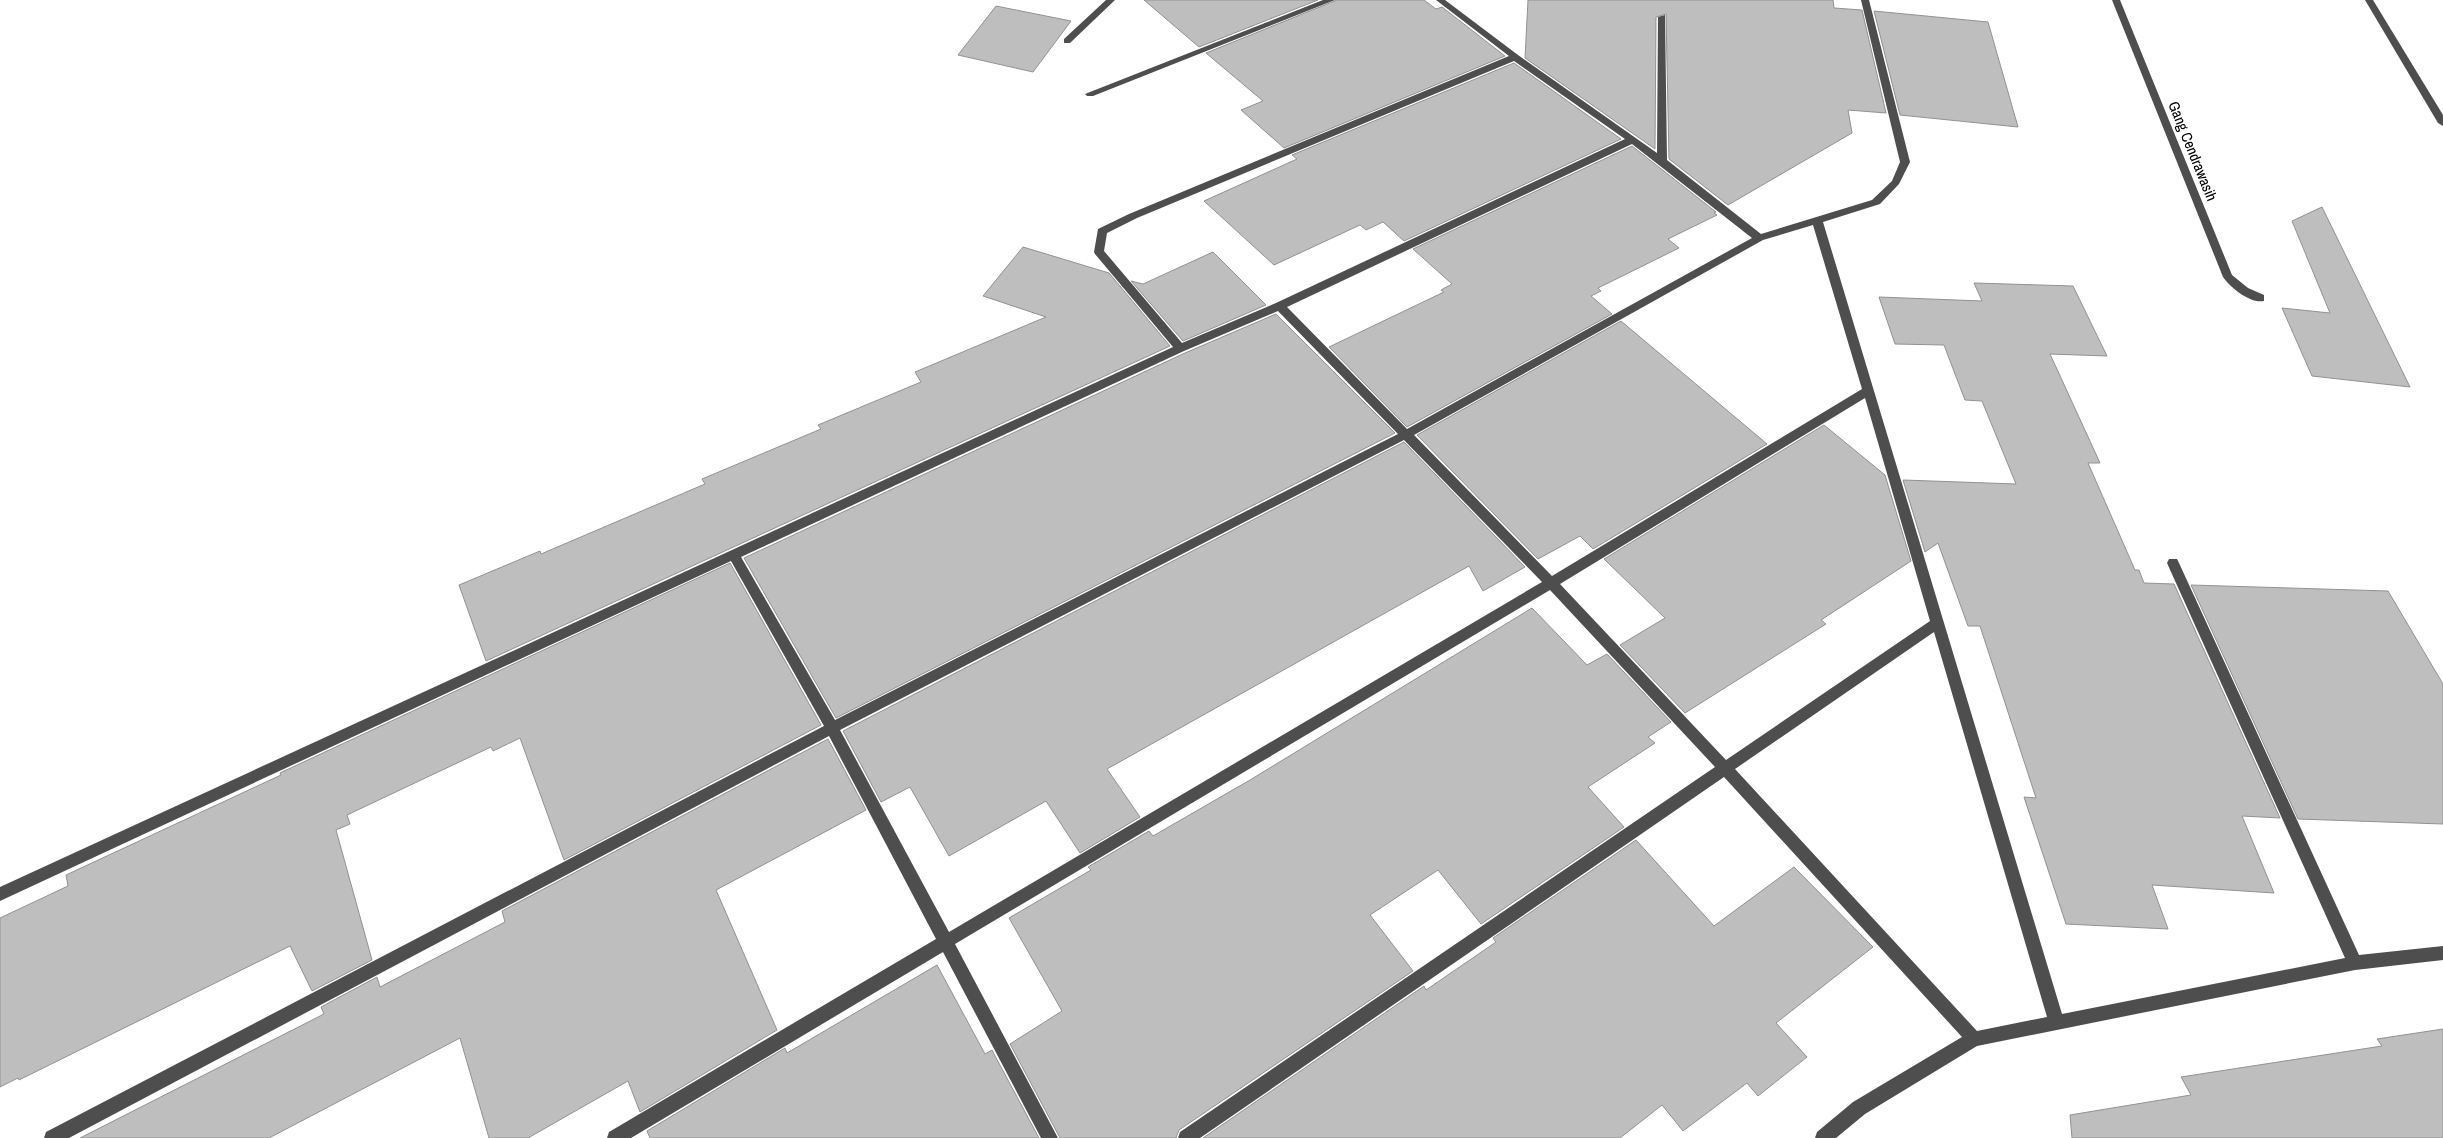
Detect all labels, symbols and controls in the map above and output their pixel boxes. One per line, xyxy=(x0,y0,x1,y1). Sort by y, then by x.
street label: Gang Cendrawasih xyxy=(2163,98,2223,204)

